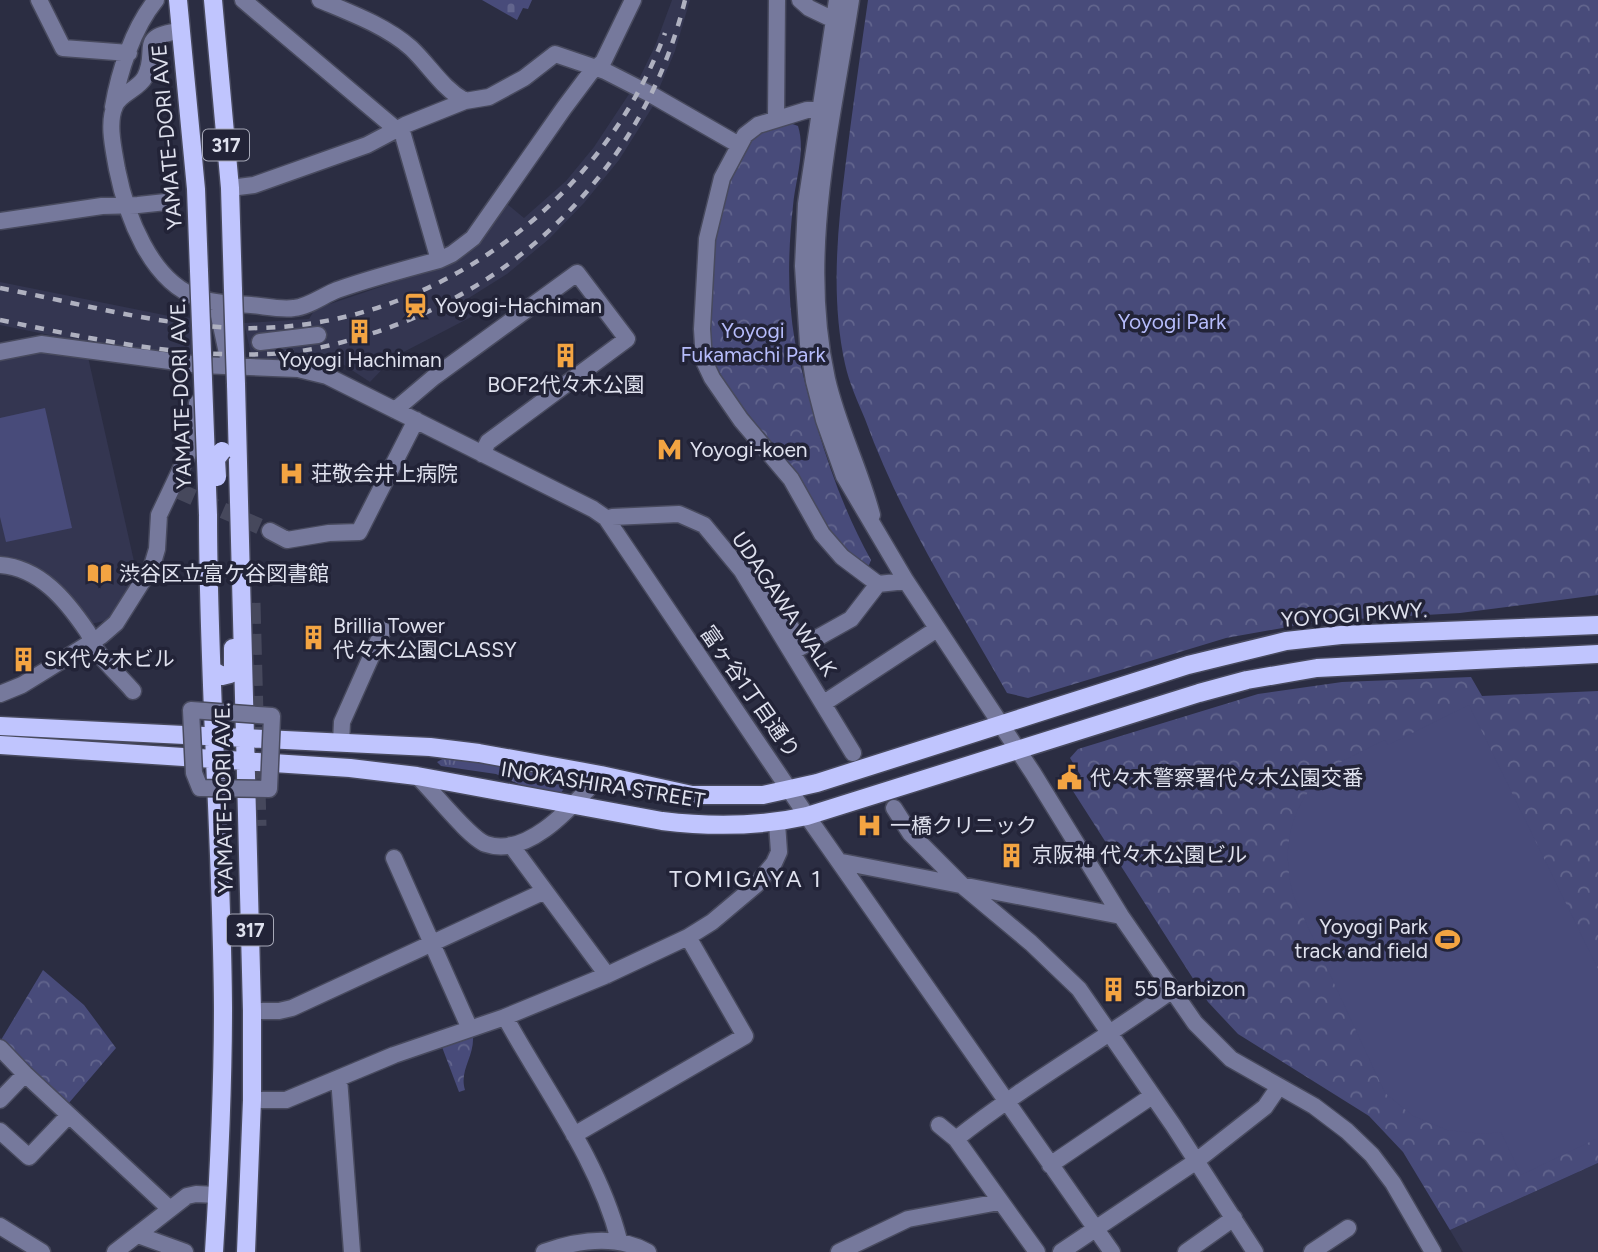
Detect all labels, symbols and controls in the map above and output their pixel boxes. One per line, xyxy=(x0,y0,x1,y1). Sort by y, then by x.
street label: YAMATE-DORI AVE xyxy=(146,43,187,231)
road number: 317 xyxy=(203,130,249,160)
station icon: Yoyogi-Hachiman xyxy=(401,292,429,320)
place label: Yoyogi-Hachiman xyxy=(435,293,602,318)
street label: YAMATE-DORI AVE. xyxy=(165,298,196,490)
park label: Yoyogi Park xyxy=(1118,309,1227,334)
building icon: Yoyogi Hachiman xyxy=(346,317,374,345)
park label: Yoyogi Fukamachi Park xyxy=(680,318,826,367)
building icon: BOF2代々木公園 xyxy=(552,342,580,370)
place label: Yoyogi Hachiman xyxy=(278,347,442,372)
place label: BOF2代々木公園 xyxy=(487,372,645,397)
metro station icon: Yoyogi-koen xyxy=(656,436,684,464)
place label: Yoyogi-koen xyxy=(690,437,808,462)
hospital icon: 荘敬会井上病院 xyxy=(277,460,305,488)
place label: 荘敬会井上病院 xyxy=(311,461,458,486)
street label: UDAGAWA WALK xyxy=(727,527,842,681)
library icon: 渋谷区立富ケ谷図書館 xyxy=(85,560,113,588)
place label: 渋谷区立富ケ谷図書館 xyxy=(119,561,329,586)
street label: YOYOGI PKWY. xyxy=(1280,597,1428,632)
place label: Brillia Tower 代々木公園CLASSY xyxy=(333,613,517,662)
street label: 富ヶ谷1丁目通り xyxy=(696,621,805,763)
building icon: Brillia Tower 代々木公園CLASSY xyxy=(299,624,327,652)
building icon: SK代々木ビル xyxy=(10,645,38,673)
place label: SK代々木ビル xyxy=(44,646,175,671)
street label: YAMATE-DORI AVE. xyxy=(209,702,238,894)
street label: INOKASHIRA STREET xyxy=(499,756,707,813)
public building icon: 代々木警察署代々木公園交番 xyxy=(1056,764,1084,792)
place label: 代々木警察署代々木公園交番 xyxy=(1090,765,1363,790)
hospital icon: 一橋クリニック xyxy=(856,812,884,840)
place label: 一橋クリニック xyxy=(890,813,1037,838)
building icon: 京阪神 代々木公園ビル xyxy=(998,841,1026,869)
place label: 京阪神 代々木公園ビル xyxy=(1032,842,1247,867)
district label: TOMIGAYA 1 xyxy=(669,865,823,893)
road number: 317 xyxy=(227,914,273,946)
place label: Yoyogi Park track and field xyxy=(1295,914,1429,963)
sports icon: Yoyogi Park track and field xyxy=(1434,925,1462,953)
building icon: 55 Barbizon xyxy=(1100,975,1128,1003)
place label: 55 Barbizon xyxy=(1134,976,1245,1001)

